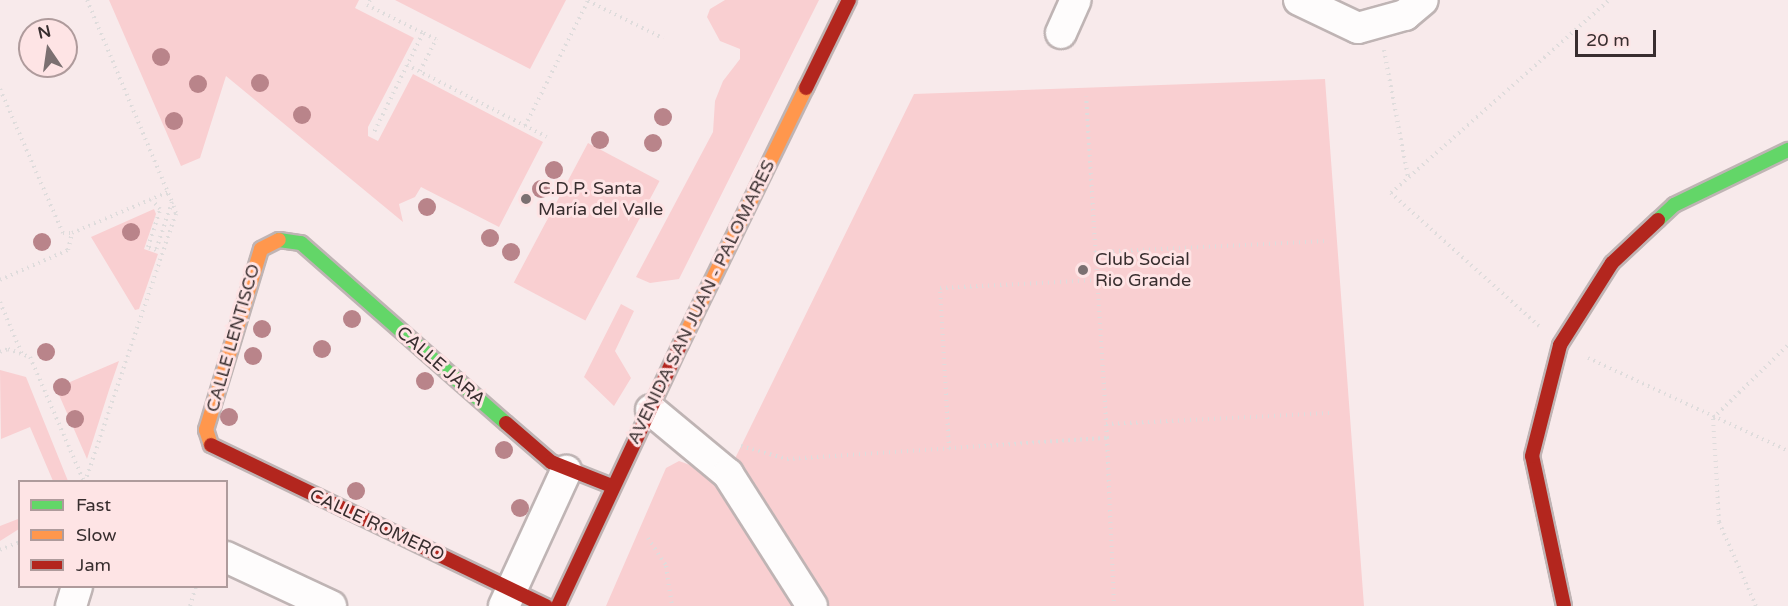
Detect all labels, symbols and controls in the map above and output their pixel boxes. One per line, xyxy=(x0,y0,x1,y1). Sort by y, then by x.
north arrow xyxy=(18,18,78,78)
scale bar xyxy=(1578,18,1659,56)
text: N xyxy=(36,21,53,44)
text: 20 m xyxy=(1586,29,1630,51)
street label: AVENIDA SAN JUAN - PALOMARES xyxy=(623,156,779,448)
place label: C.D.P. Santa María del Valle xyxy=(538,178,663,220)
marker: C.D.P. Santa María del Valle xyxy=(519,192,533,206)
place label: Club Social Rio Grande xyxy=(1095,249,1191,292)
street label: CALLE LENTISCO xyxy=(202,261,264,415)
marker: Club Social Rio Grande xyxy=(1076,263,1090,277)
street label: CALLE JARA xyxy=(392,321,490,411)
legend xyxy=(18,480,228,588)
street label: CALLE ROMERO xyxy=(306,484,448,566)
text: Fast xyxy=(76,494,111,516)
text: Slow xyxy=(76,524,117,546)
text: Jam xyxy=(76,554,111,576)

